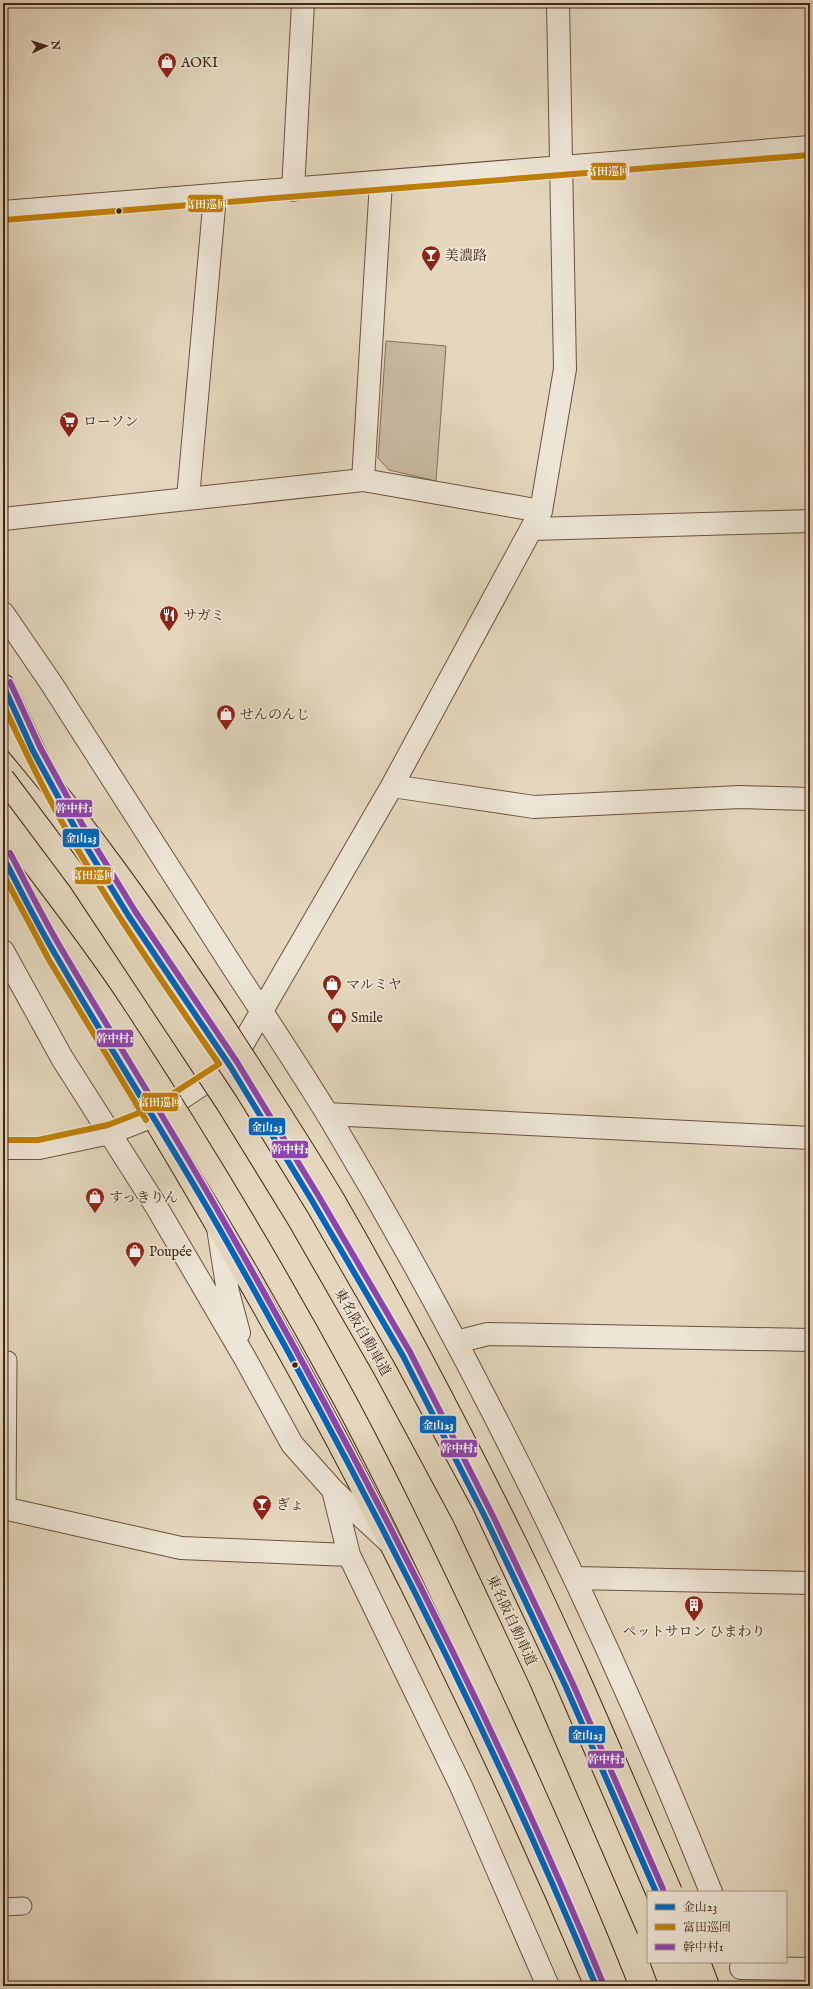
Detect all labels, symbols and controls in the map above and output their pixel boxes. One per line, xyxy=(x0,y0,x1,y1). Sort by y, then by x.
north arrow xyxy=(26,26,66,66)
text: N xyxy=(48,39,62,51)
shop icon: AOKI xyxy=(156,51,178,79)
place label: AOKI xyxy=(180,54,218,72)
line badge: 富田巡回 xyxy=(590,162,627,181)
text: 富田巡回 xyxy=(586,165,630,179)
line badge: 富田巡回 xyxy=(187,194,224,213)
text: 富田巡回 xyxy=(184,198,228,212)
unlabelled marker xyxy=(114,206,124,216)
bar icon: 美濃路 xyxy=(420,244,442,272)
place label: 美濃路 xyxy=(445,247,487,265)
supermarket icon: ローソン xyxy=(58,410,80,438)
place label: ローソン xyxy=(83,413,138,431)
restaurant icon: サガミ xyxy=(158,604,180,632)
place label: サガミ xyxy=(183,607,225,625)
shop icon: せんのんじ xyxy=(215,703,237,731)
place label: せんのんじ xyxy=(240,706,310,724)
line badge: 幹中村1 xyxy=(55,799,93,818)
text: 幹中村1 xyxy=(55,802,93,816)
line badge: 金山23 xyxy=(62,828,100,848)
text: 金山23 xyxy=(65,832,97,846)
line badge: 富田巡回 xyxy=(74,866,112,885)
text: 富田巡回 xyxy=(71,869,115,883)
shop icon: マルミヤ xyxy=(321,973,343,1001)
place label: マルミヤ xyxy=(346,976,402,994)
shop icon: Smile xyxy=(326,1006,348,1034)
place label: Smile xyxy=(351,1009,384,1027)
line badge: 幹中村1 xyxy=(96,1029,134,1048)
text: 幹中村1 xyxy=(96,1032,134,1046)
line badge: 富田巡回 xyxy=(141,1092,179,1112)
text: 富田巡回 xyxy=(138,1096,182,1110)
line badge: 金山23 xyxy=(248,1117,286,1136)
text: 金山23 xyxy=(251,1121,283,1135)
line badge: 幹中村1 xyxy=(271,1140,309,1159)
text: 幹中村1 xyxy=(271,1143,309,1157)
shop icon: すっきりん xyxy=(84,1186,106,1214)
place label: すっきりん xyxy=(109,1189,178,1207)
shop icon: Poupée xyxy=(124,1240,146,1268)
place label: Poupée xyxy=(149,1243,193,1261)
street label: 東名阪自動車道 xyxy=(330,1286,394,1379)
unlabelled marker xyxy=(290,1360,300,1370)
line badge: 金山23 xyxy=(419,1415,457,1434)
text: 金山23 xyxy=(422,1419,454,1433)
line badge: 幹中村1 xyxy=(440,1439,478,1458)
text: 幹中村1 xyxy=(440,1442,478,1456)
bar icon: ぎょ xyxy=(251,1493,273,1521)
place label: ぎょ xyxy=(276,1496,304,1514)
street label: 東名阪自動車道 xyxy=(482,1572,540,1669)
building icon: ペットサロン ひまわり xyxy=(683,1594,705,1622)
place label: ペットサロン ひまわり xyxy=(622,1623,766,1641)
line badge: 金山23 xyxy=(568,1725,606,1744)
text: 金山23 xyxy=(571,1729,603,1743)
line badge: 幹中村1 xyxy=(587,1750,625,1769)
text: 幹中村1 xyxy=(587,1753,625,1767)
legend xyxy=(647,1891,787,1963)
text: 金山23 xyxy=(683,1900,717,1915)
text: 富田巡回 xyxy=(683,1920,731,1935)
text: 幹中村1 xyxy=(683,1940,723,1955)

